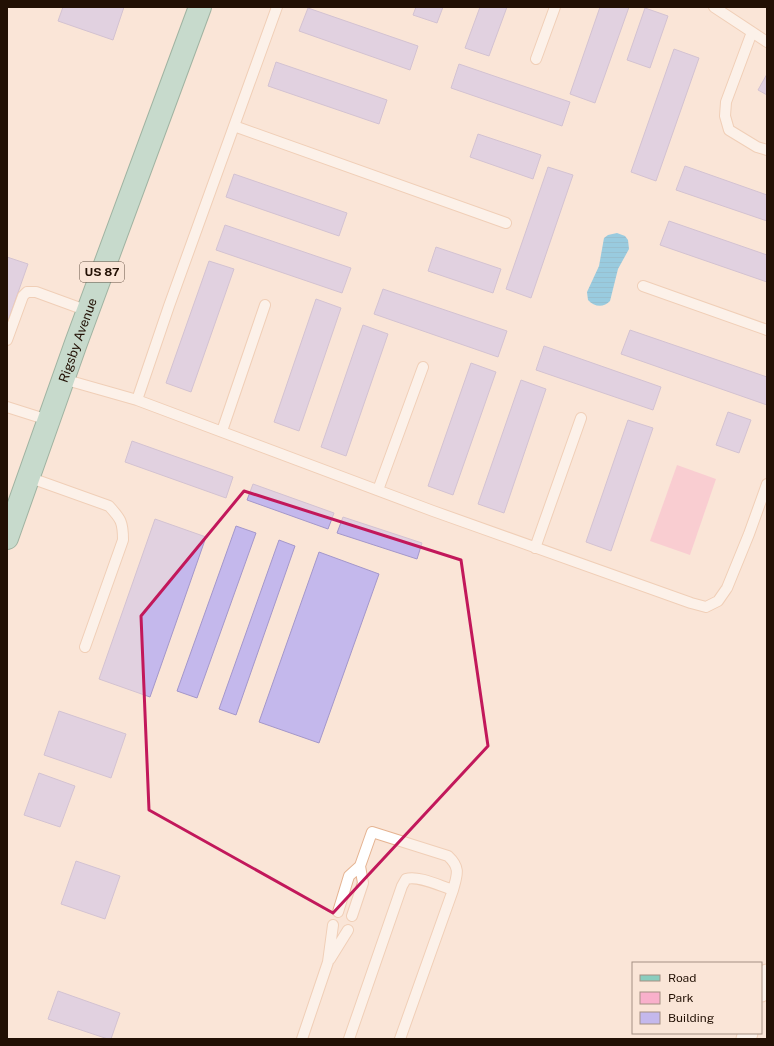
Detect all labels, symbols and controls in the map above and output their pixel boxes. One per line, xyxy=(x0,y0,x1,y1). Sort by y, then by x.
road number: US 87 xyxy=(80,262,124,282)
street label: Rigsby Avenue xyxy=(55,296,100,384)
legend xyxy=(632,962,762,1034)
text: Road xyxy=(668,971,696,985)
text: Park xyxy=(668,991,694,1005)
text: Building xyxy=(668,1011,714,1025)

